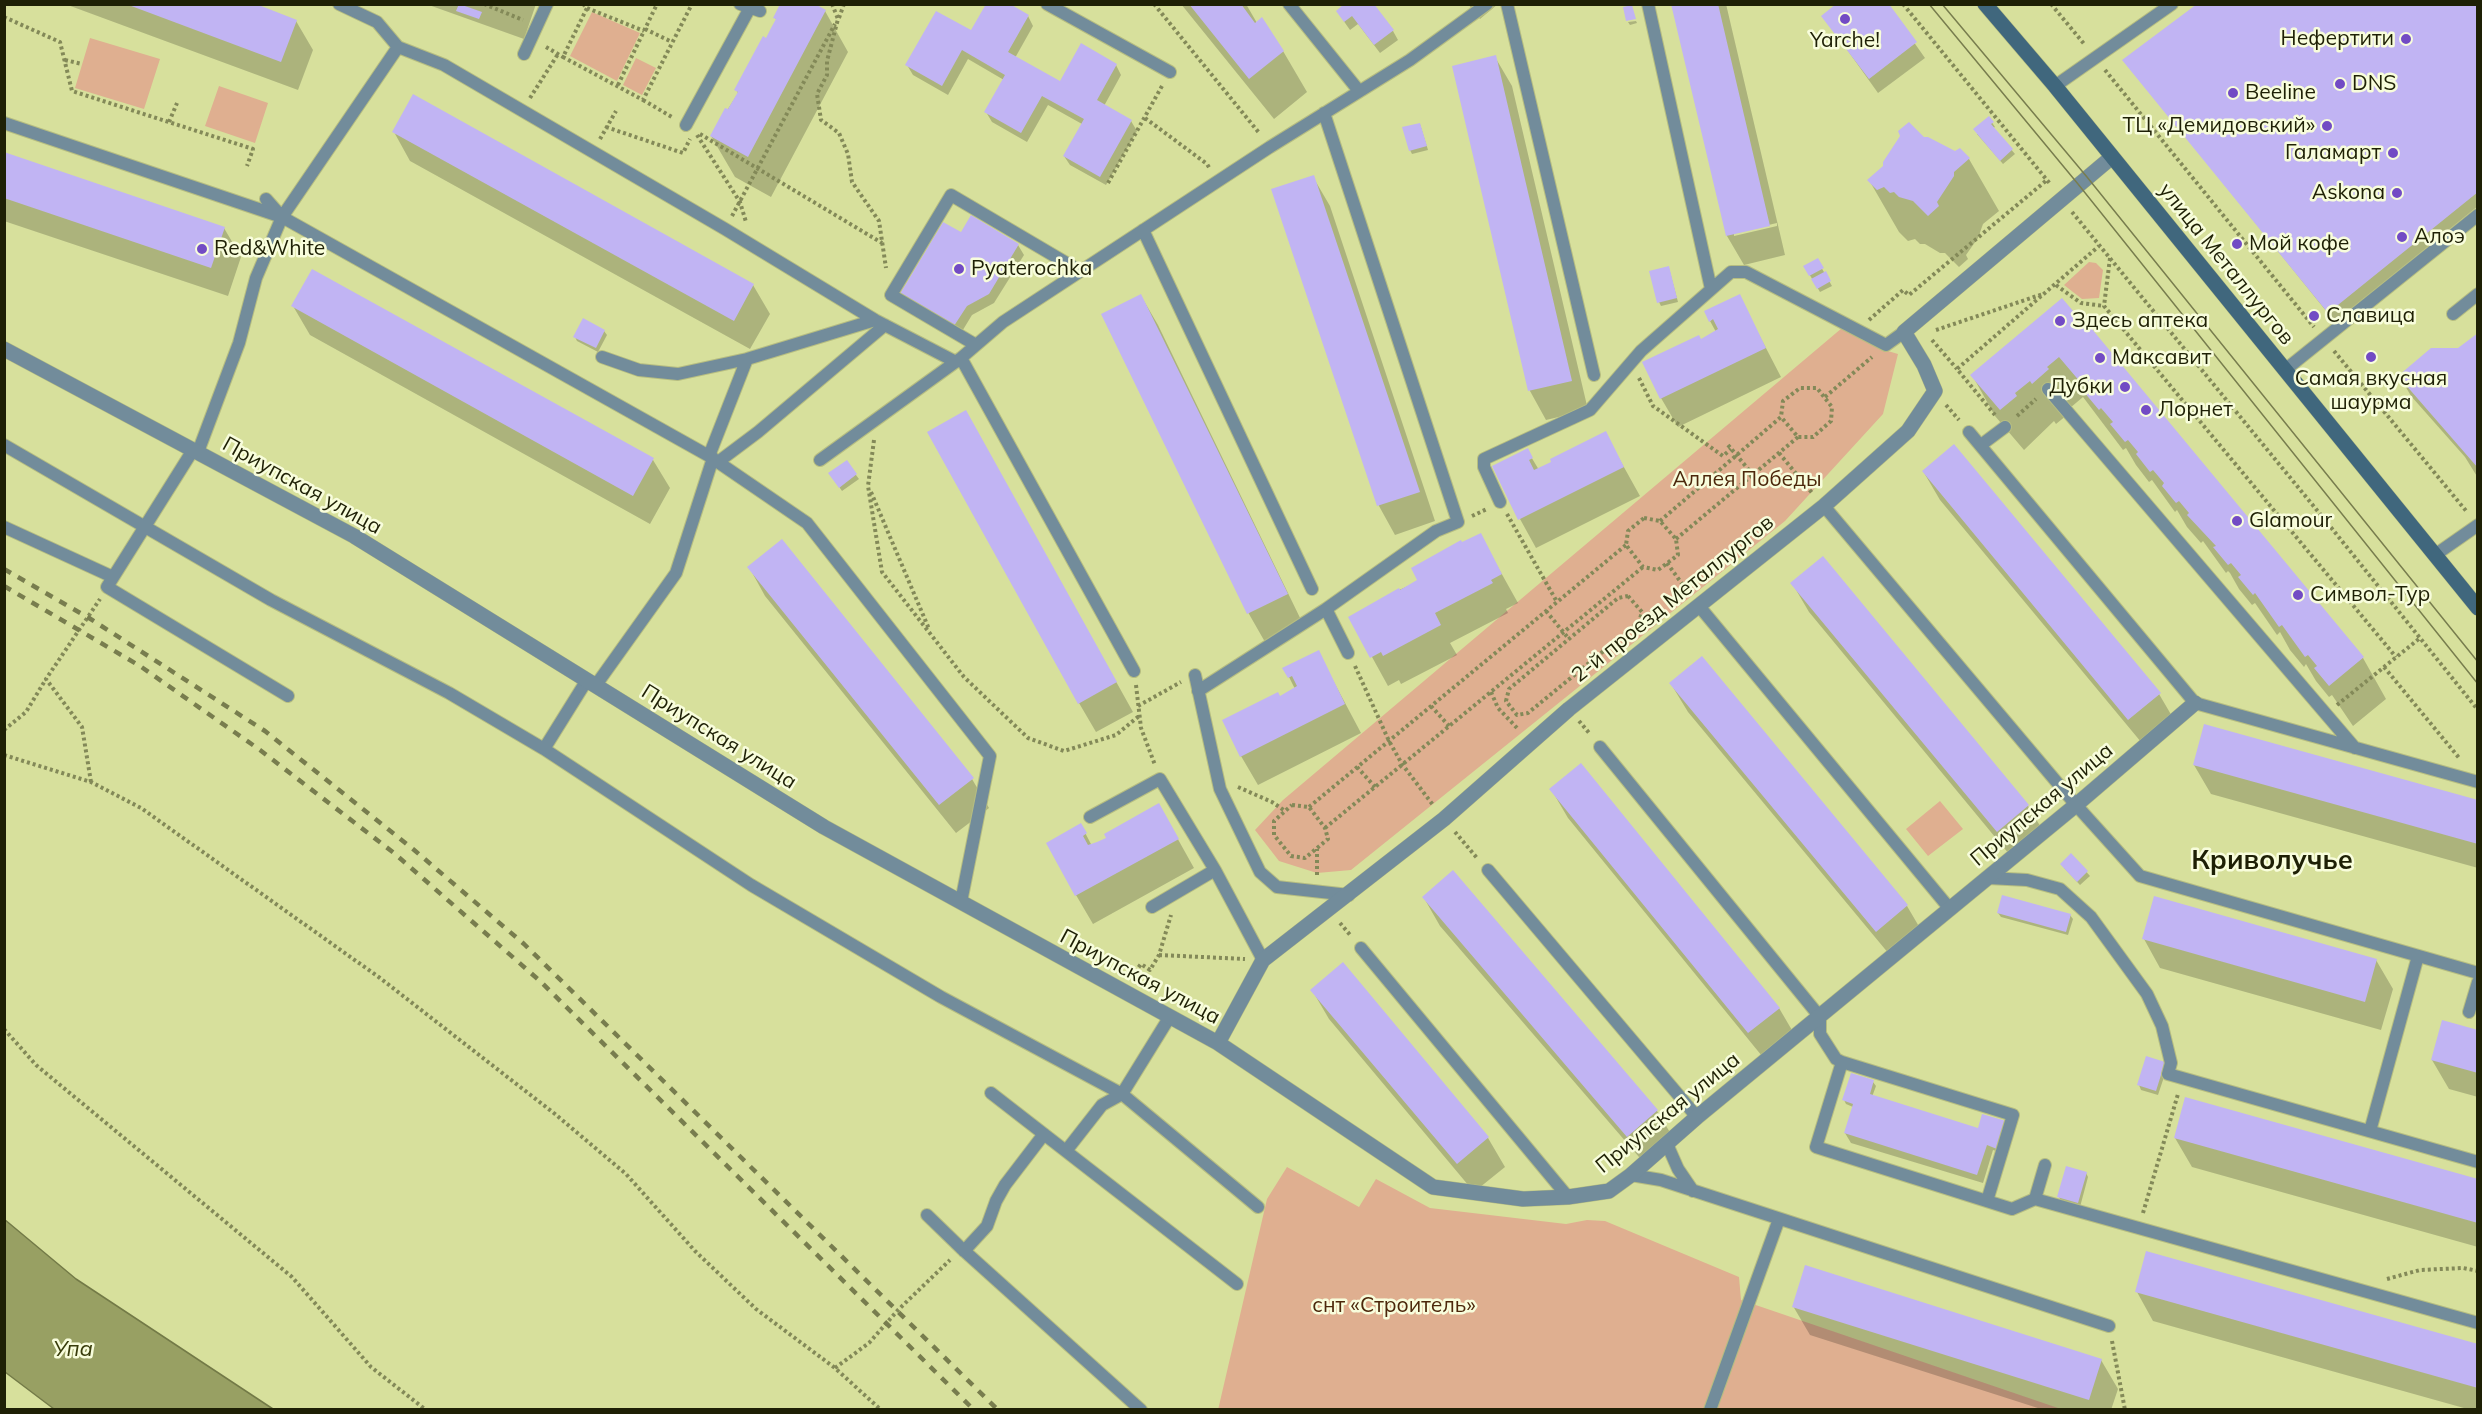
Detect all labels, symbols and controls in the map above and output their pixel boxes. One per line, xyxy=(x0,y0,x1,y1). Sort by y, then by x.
marker: Yarche! xyxy=(1838,12,1852,26)
place label: Нефертити xyxy=(2281,26,2394,52)
place label: Yarche! xyxy=(1810,28,1880,54)
marker: Нефертити xyxy=(2399,32,2413,46)
place label: DNS xyxy=(2352,71,2396,97)
marker: DNS xyxy=(2333,77,2347,91)
place label: Beeline xyxy=(2245,80,2316,106)
marker: Beeline xyxy=(2226,86,2240,100)
place label: ТЦ «Демидовский» xyxy=(2123,113,2315,139)
marker: ТЦ «Демидовский» xyxy=(2320,119,2334,133)
place label: Галамарт xyxy=(2285,140,2381,166)
marker: Галамарт xyxy=(2386,146,2400,160)
street label: улица Металлургов xyxy=(2153,178,2299,350)
place label: Askona xyxy=(2312,180,2385,206)
marker: Askona xyxy=(2390,186,2404,200)
place label: Алоэ xyxy=(2414,224,2465,250)
marker: Алоэ xyxy=(2395,230,2409,244)
place label: Мой кофе xyxy=(2249,231,2349,257)
place label: Red&White xyxy=(214,236,325,262)
marker: Мой кофе xyxy=(2230,237,2244,251)
marker: Red&White xyxy=(195,242,209,256)
place label: Pyaterochka xyxy=(971,256,1092,282)
marker: Pyaterochka xyxy=(952,262,966,276)
place label: Славица xyxy=(2326,303,2415,329)
place label: Здесь аптека xyxy=(2072,308,2208,334)
marker: Славица xyxy=(2307,309,2321,323)
marker: Здесь аптека xyxy=(2053,314,2067,328)
place label: Максавит xyxy=(2112,345,2211,371)
marker: Самая вкусная шаурма xyxy=(2364,350,2378,364)
marker: Максавит xyxy=(2093,351,2107,365)
place label: Самая вкусная шаурма xyxy=(2295,366,2447,416)
place label: Дубки xyxy=(2049,374,2113,400)
marker: Дубки xyxy=(2118,380,2132,394)
place label: Лорнет xyxy=(2158,397,2233,423)
marker: Лорнет xyxy=(2139,403,2153,417)
street label: Приупская улица xyxy=(218,432,386,540)
park label: Аллея Победы xyxy=(1672,467,1822,493)
place label: Glamour xyxy=(2249,508,2332,534)
street label: 2-й проезд Металлургов xyxy=(1567,510,1779,688)
marker: Glamour xyxy=(2230,514,2244,528)
place label: Символ-Тур xyxy=(2310,582,2430,608)
marker: Символ-Тур xyxy=(2291,588,2305,602)
street label: Приупская улица xyxy=(637,679,801,795)
street label: Приупская улица xyxy=(1966,738,2118,872)
district label: Криволучье xyxy=(2191,845,2353,877)
street label: Приупская улица xyxy=(1055,924,1225,1030)
street label: Приупская улица xyxy=(1591,1047,1745,1179)
park label: снт «Строитель» xyxy=(1312,1293,1476,1319)
water label: Упа xyxy=(53,1336,93,1362)

